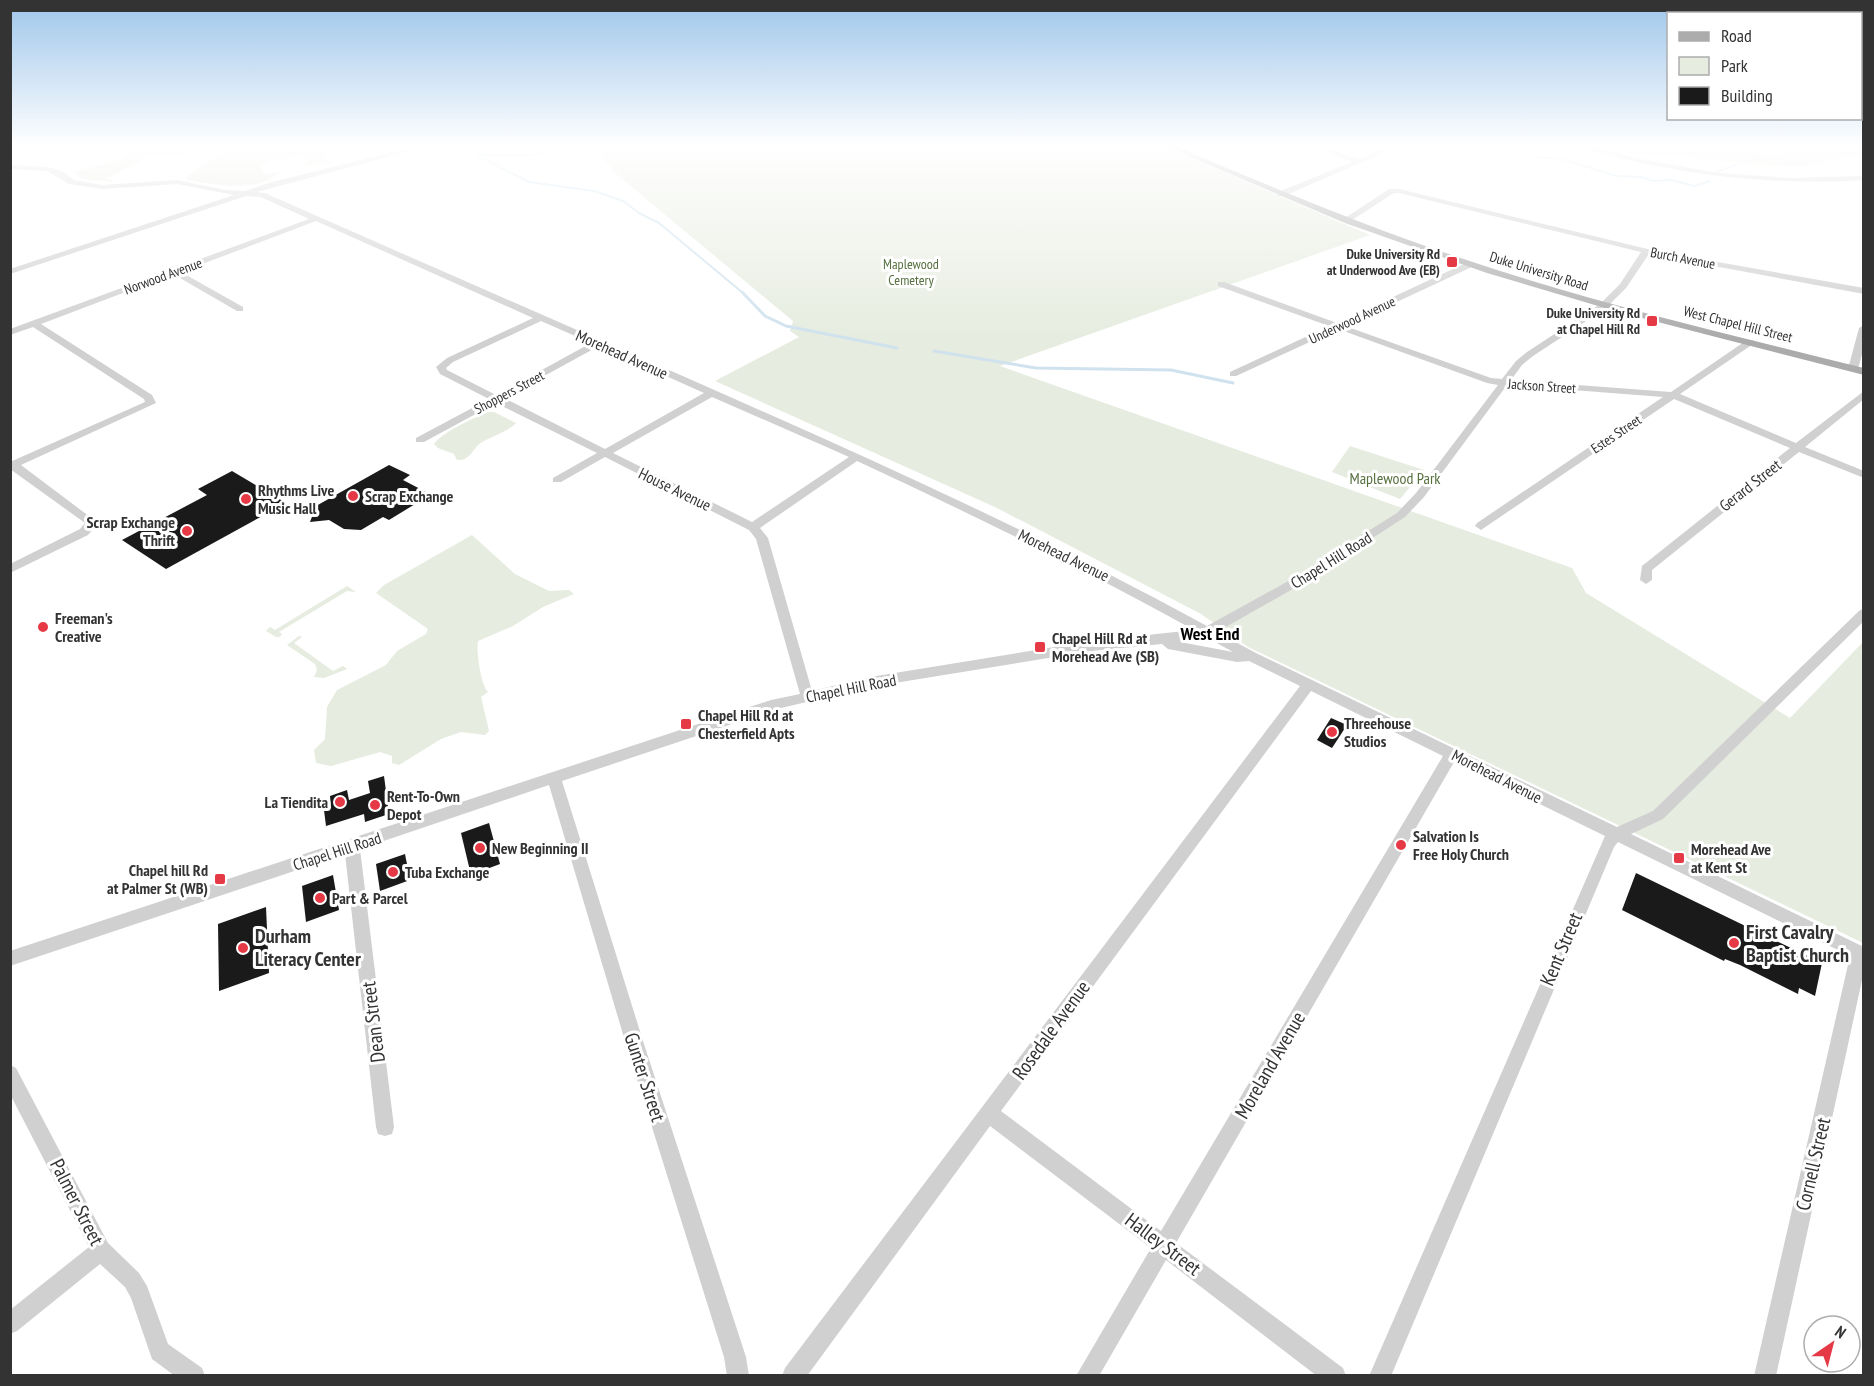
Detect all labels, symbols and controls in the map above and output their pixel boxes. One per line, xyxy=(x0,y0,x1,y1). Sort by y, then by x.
legend xyxy=(1667,12,1862,120)
text: Road xyxy=(1721,24,1752,47)
text: Park xyxy=(1721,54,1748,77)
text: Building xyxy=(1721,84,1773,107)
street label: Burch Avenue xyxy=(1649,243,1717,273)
place label: Duke University Rd at Underwood Ave (EB) xyxy=(1327,245,1440,279)
street label: Duke University Road xyxy=(1487,247,1591,295)
street label: Norwood Avenue xyxy=(122,253,205,298)
park label: Maplewood Cemetery xyxy=(883,255,939,289)
marker: Duke University Rd at Underwood Ave (EB) xyxy=(1445,255,1459,269)
street label: Underwood Avenue xyxy=(1306,292,1398,348)
street label: West Chapel Hill Street xyxy=(1682,302,1794,346)
place label: Duke University Rd at Chapel Hill Rd xyxy=(1546,304,1640,338)
marker: Duke University Rd at Chapel Hill Rd xyxy=(1645,314,1659,328)
street label: Morehead Avenue xyxy=(573,325,671,383)
street label: Shoppers Street xyxy=(471,366,547,418)
street label: Jackson Street xyxy=(1506,375,1577,397)
street label: Estes Street xyxy=(1587,411,1645,457)
street label: Gerard Street xyxy=(1715,454,1785,515)
street label: House Avenue xyxy=(636,463,714,515)
park label: Maplewood Park xyxy=(1350,468,1441,488)
place label: Rhythms Live Music Hall xyxy=(258,480,334,518)
place label: Scrap Exchange xyxy=(365,486,454,506)
marker: Scrap Exchange xyxy=(346,489,360,503)
marker: Rhythms Live Music Hall xyxy=(239,492,253,506)
place label: Scrap Exchange Thrift xyxy=(87,512,175,550)
marker: Scrap Exchange Thrift xyxy=(180,524,194,538)
street label: Morehead Avenue xyxy=(1015,524,1113,586)
street label: Chapel Hill Road xyxy=(1287,527,1375,593)
place label: Freeman's Creative xyxy=(55,608,113,646)
marker: Freeman's Creative xyxy=(36,620,50,634)
district label: West End xyxy=(1180,622,1239,645)
place label: Chapel Hill Rd at Morehead Ave (SB) xyxy=(1052,628,1159,666)
marker: Chapel Hill Rd at Morehead Ave (SB) xyxy=(1033,640,1047,654)
street label: Chapel Hill Road xyxy=(804,669,898,707)
place label: Chapel Hill Rd at Chesterfield Apts xyxy=(698,705,795,743)
place label: Threehouse Studios xyxy=(1344,713,1411,751)
marker: Chapel Hill Rd at Chesterfield Apts xyxy=(679,717,693,731)
marker: Threehouse Studios xyxy=(1325,725,1339,739)
street label: Morehead Avenue xyxy=(1449,745,1545,807)
place label: Rent-To-Own Depot xyxy=(387,786,460,824)
place label: La Tiendita xyxy=(265,792,328,812)
marker: La Tiendita xyxy=(333,795,347,809)
marker: Rent-To-Own Depot xyxy=(368,798,382,812)
place label: Salvation Is Free Holy Church xyxy=(1413,826,1509,864)
street label: Chapel Hill Road xyxy=(290,827,384,875)
place label: New Beginning II xyxy=(492,838,589,858)
marker: Salvation Is Free Holy Church xyxy=(1394,838,1408,852)
place label: Morehead Ave at Kent St xyxy=(1691,839,1771,877)
marker: New Beginning II xyxy=(473,841,487,855)
marker: Morehead Ave at Kent St xyxy=(1672,851,1686,865)
place label: Chapel hill Rd at Palmer St (WB) xyxy=(107,860,208,898)
place label: Tuba Exchange xyxy=(405,862,490,882)
marker: Tuba Exchange xyxy=(386,865,400,879)
marker: Chapel hill Rd at Palmer St (WB) xyxy=(213,872,227,886)
place label: Part & Parcel xyxy=(332,888,408,908)
marker: Part & Parcel xyxy=(313,891,327,905)
street label: Kent Street xyxy=(1534,908,1588,990)
place label: First Cavalry Baptist Church xyxy=(1746,919,1849,968)
place label: Durham Literacy Center xyxy=(255,923,361,972)
marker: First Cavalry Baptist Church xyxy=(1727,936,1741,950)
marker: Durham Literacy Center xyxy=(236,941,250,955)
street label: Rosedale Avenue xyxy=(1006,975,1096,1085)
street label: Dean Street xyxy=(355,980,391,1064)
street label: Moreland Avenue xyxy=(1229,1007,1311,1123)
street label: Gunter Street xyxy=(618,1029,672,1125)
street label: Cornell Street xyxy=(1790,1114,1836,1213)
street label: Palmer Street xyxy=(44,1154,110,1250)
street label: Halley Street xyxy=(1120,1207,1207,1281)
north arrow xyxy=(1802,1314,1862,1374)
text: N xyxy=(1831,1321,1850,1342)

